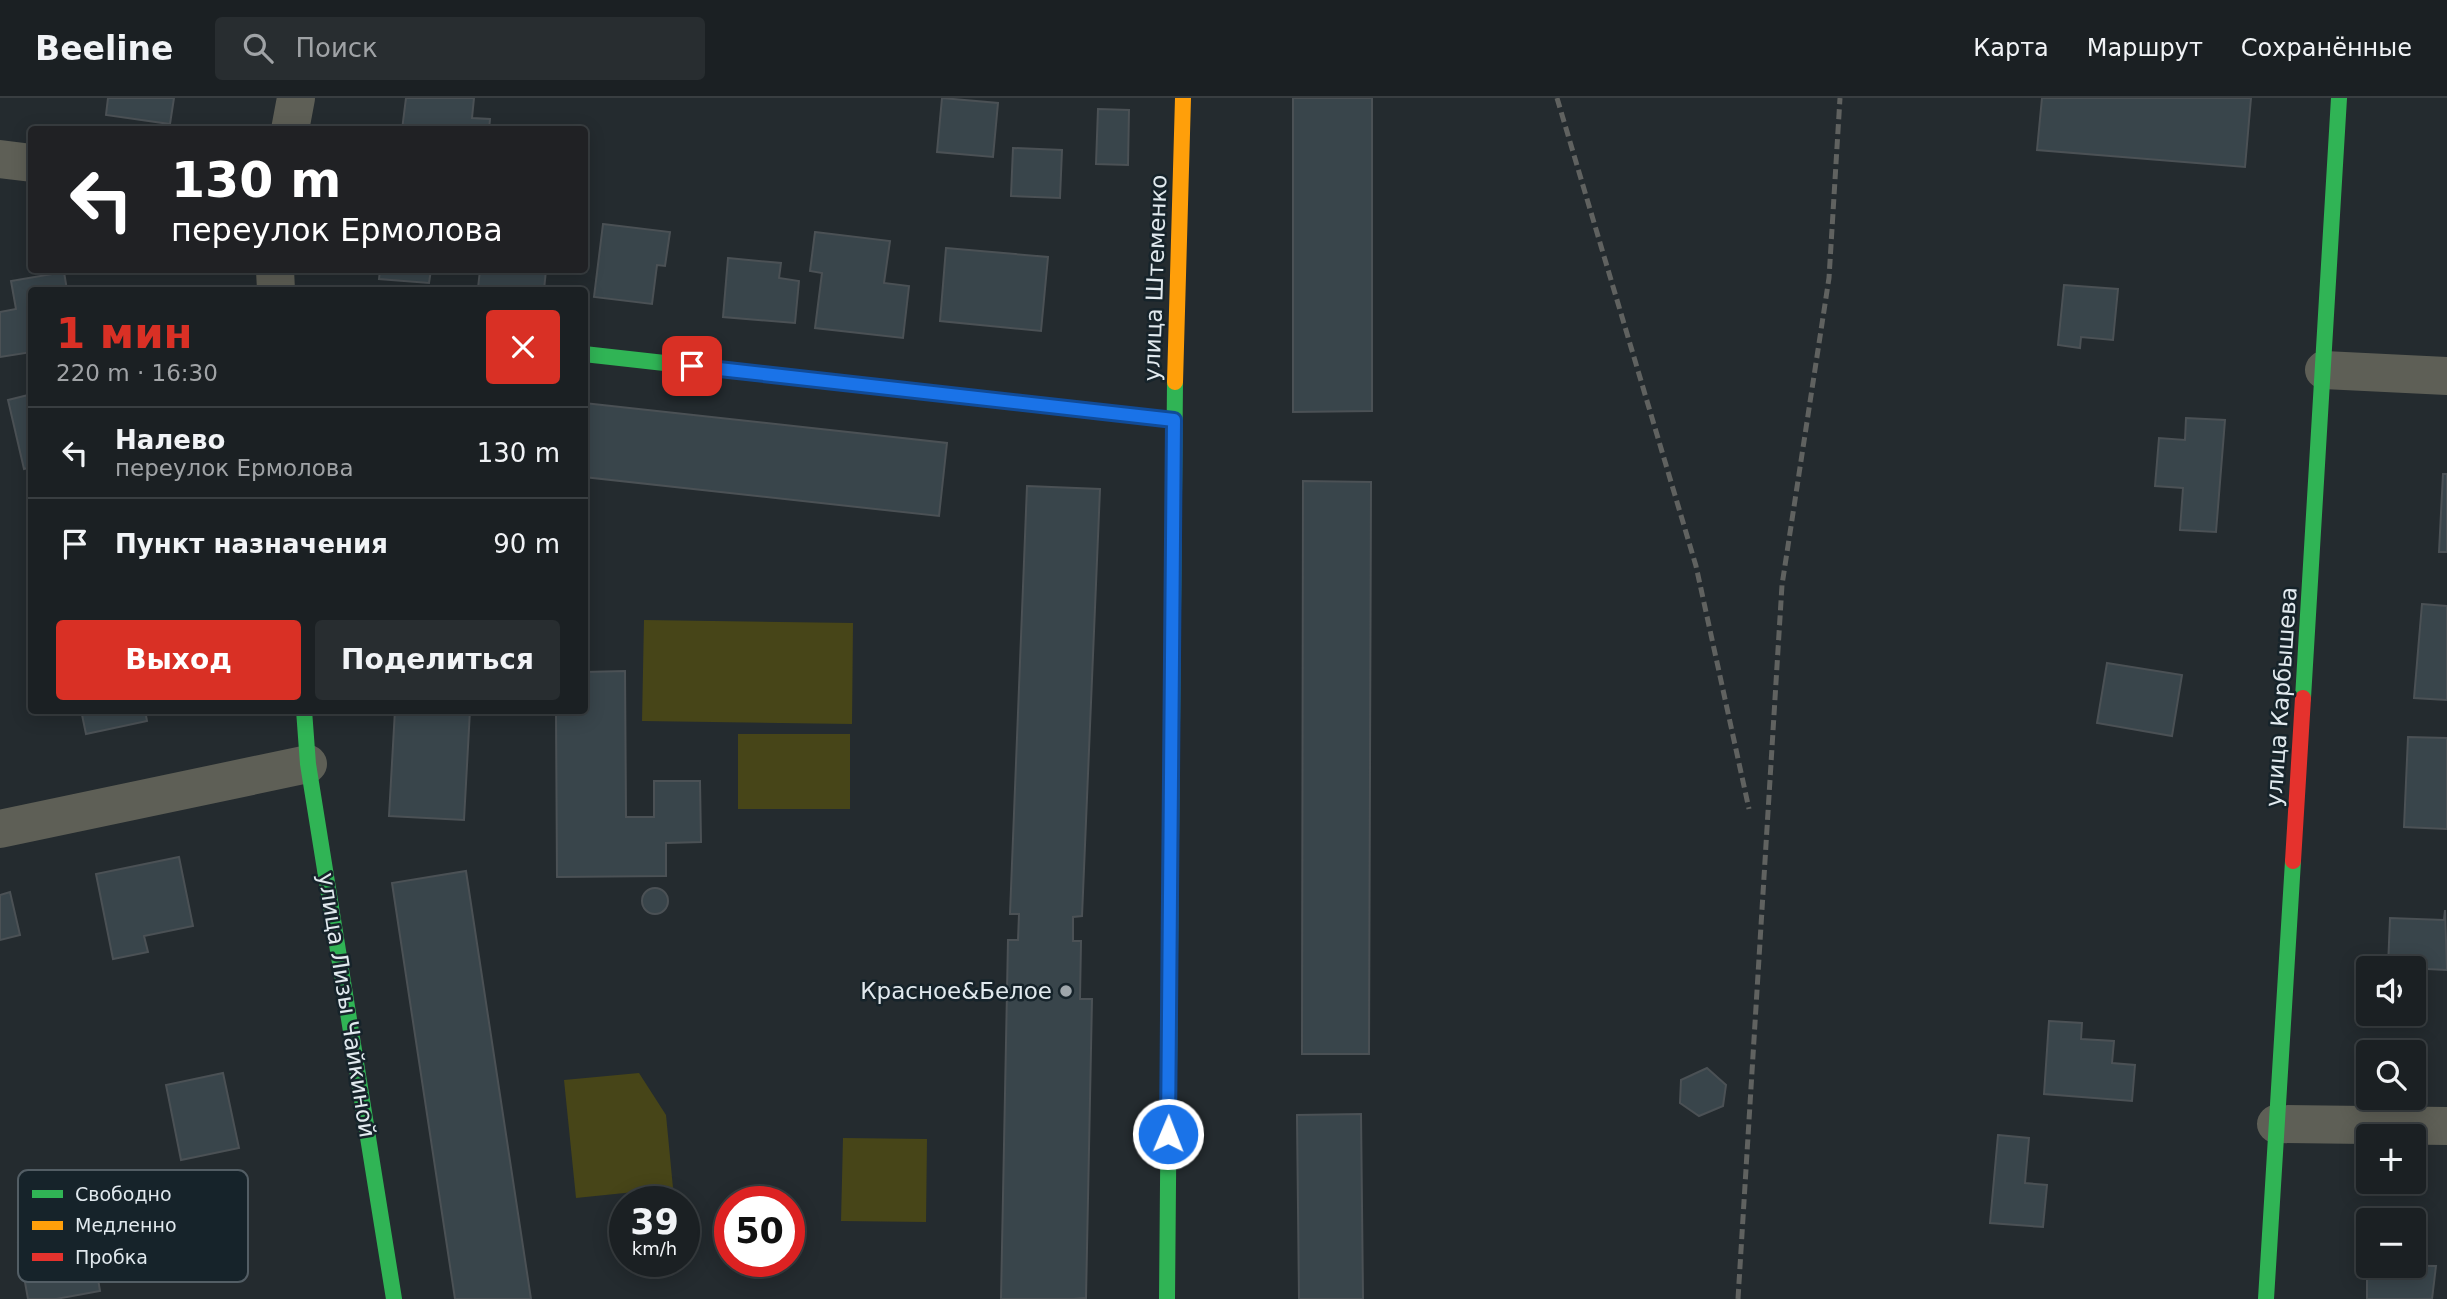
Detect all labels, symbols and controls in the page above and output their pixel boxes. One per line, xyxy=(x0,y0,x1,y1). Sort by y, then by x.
search box xyxy=(215,17,705,80)
text: Beeline xyxy=(35,29,173,68)
icon: search xyxy=(239,29,277,67)
text: Поиск xyxy=(295,33,378,63)
text: Карта xyxy=(1973,34,2049,62)
text: Маршрут xyxy=(2087,34,2203,62)
text: Сохранённые xyxy=(2241,34,2412,62)
text: 130 m xyxy=(171,152,341,209)
icon: left xyxy=(56,154,147,245)
street label: улица Штеменко xyxy=(1138,174,1172,382)
text: переулок Ермолова xyxy=(171,211,503,249)
text: 1 мин xyxy=(56,309,193,358)
button: close xyxy=(486,310,560,384)
pin xyxy=(662,336,722,396)
icon: arrive xyxy=(673,347,711,385)
text: 220 m · 16:30 xyxy=(56,360,218,386)
text: Налево xyxy=(115,425,225,455)
icon: left xyxy=(56,434,94,472)
text: 130 m xyxy=(477,438,560,468)
text: переулок Ермолова xyxy=(115,455,354,481)
icon: arrive xyxy=(56,525,94,563)
text: Пункт назначения xyxy=(115,529,388,559)
text: 90 m xyxy=(493,529,560,559)
street label: улица Карбышева xyxy=(2260,586,2302,808)
button: Выход xyxy=(56,620,301,700)
button: Поделиться xyxy=(315,620,560,700)
street label: улица Лизы Чайкиной xyxy=(313,871,381,1139)
map controls xyxy=(2356,956,2426,1278)
button: sound xyxy=(2356,956,2426,1026)
place label: Красное&Белое xyxy=(860,978,1052,1004)
marker: Красное&Белое xyxy=(1058,983,1074,999)
button: search xyxy=(2356,1040,2426,1110)
position arrow xyxy=(1131,1097,1205,1171)
button: + xyxy=(2356,1124,2426,1194)
legend xyxy=(18,1170,248,1282)
text: Свободно xyxy=(75,1183,172,1205)
speed limit sign: 50 xyxy=(714,1186,805,1277)
text: 39 xyxy=(630,1202,679,1242)
button: − xyxy=(2356,1208,2426,1278)
text: Медленно xyxy=(75,1214,177,1236)
text: km/h xyxy=(632,1238,677,1259)
text: Пробка xyxy=(75,1246,148,1268)

